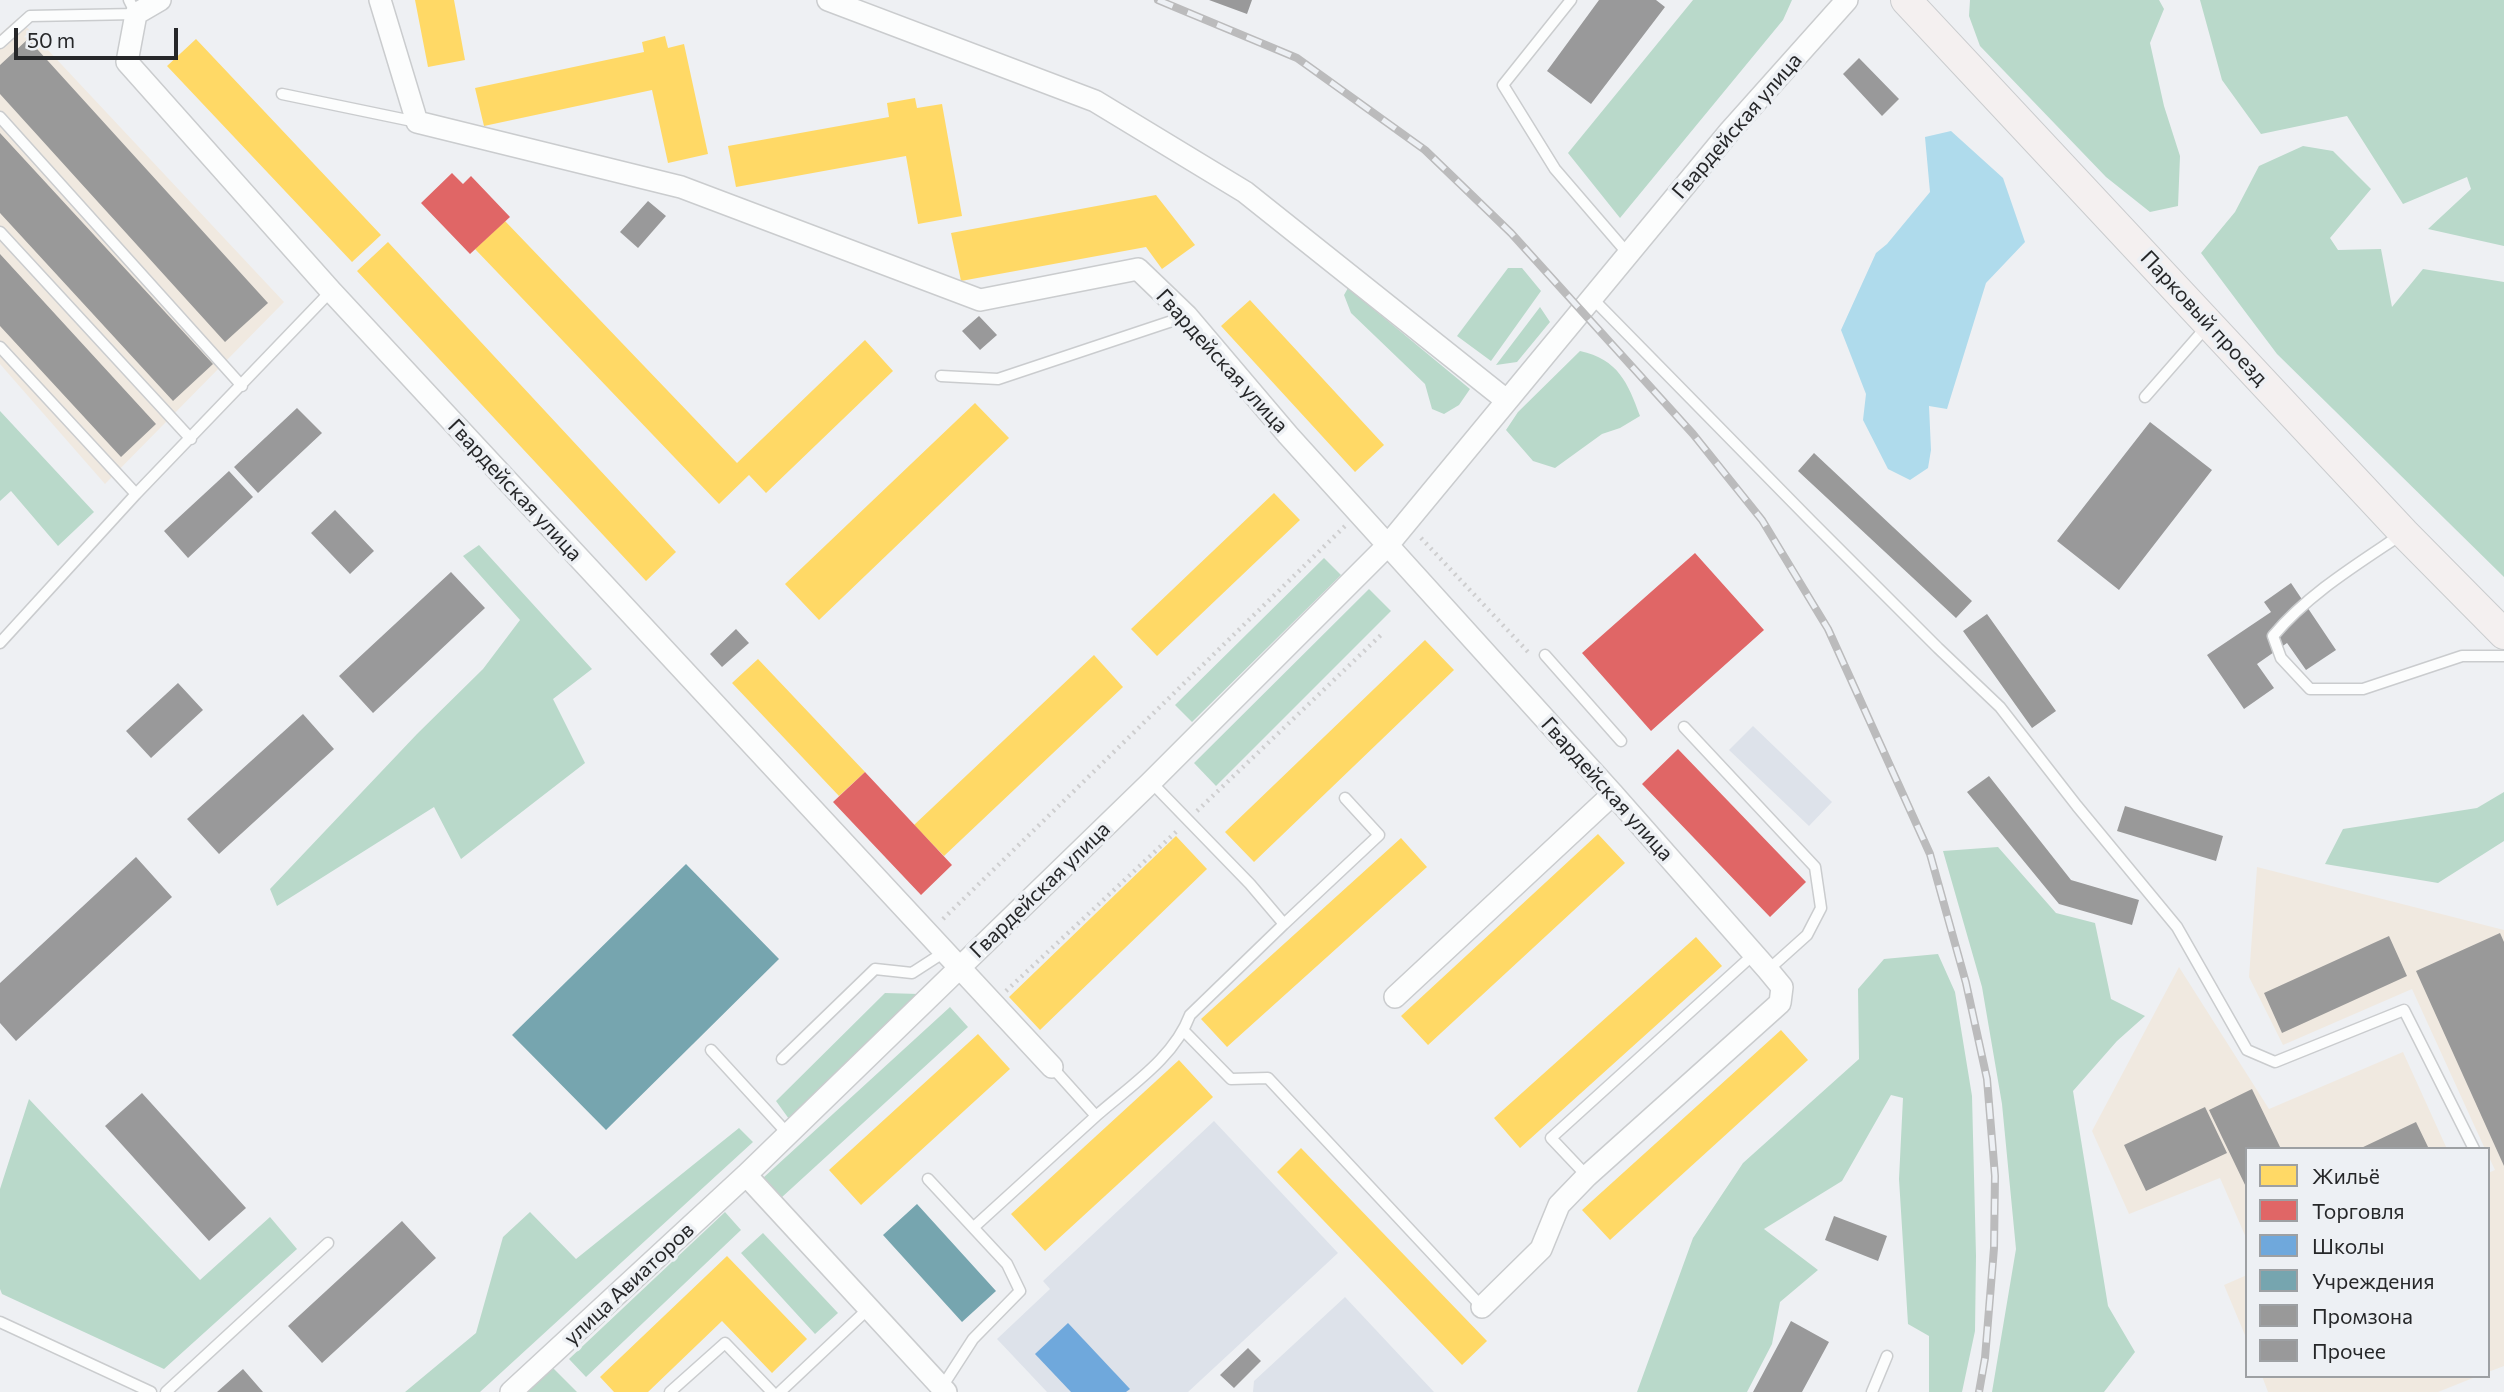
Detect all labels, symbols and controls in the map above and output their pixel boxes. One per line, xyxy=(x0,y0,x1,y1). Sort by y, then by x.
scale bar xyxy=(18,14,182,58)
text: 50 m xyxy=(27,27,75,52)
street label: Гвардейская улица xyxy=(1667,48,1807,204)
street label: Парковый проезд xyxy=(2135,245,2273,391)
street label: Гвардейская улица xyxy=(1151,284,1293,438)
street label: Гвардейская улица xyxy=(443,414,587,566)
street label: Гвардейская улица xyxy=(1536,712,1678,866)
street label: Гвардейская улица xyxy=(965,817,1115,963)
legend xyxy=(2245,1147,2490,1378)
text: Жильё xyxy=(2312,1163,2380,1188)
text: Торговля xyxy=(2312,1198,2405,1223)
street label: улица Авиаторов xyxy=(559,1217,699,1351)
text: Школы xyxy=(2312,1233,2384,1258)
text: Учреждения xyxy=(2312,1268,2434,1293)
text: Промзона xyxy=(2312,1303,2413,1328)
text: Прочее xyxy=(2312,1338,2386,1363)

